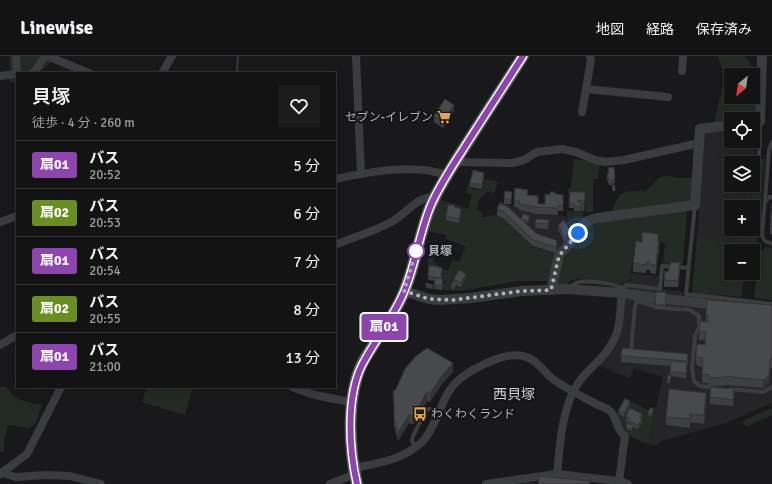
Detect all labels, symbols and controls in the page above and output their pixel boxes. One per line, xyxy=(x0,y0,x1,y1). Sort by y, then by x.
text: Linewise xyxy=(20,16,93,40)
text: 地図 xyxy=(596,21,624,38)
text: 経路 xyxy=(646,21,674,38)
text: 保存済み xyxy=(696,21,752,38)
north arrow xyxy=(724,68,760,104)
map controls xyxy=(724,68,760,280)
text: 貝塚 xyxy=(32,85,70,109)
button: heart xyxy=(278,85,320,127)
supermarket icon: セブン-イレブン xyxy=(436,109,452,125)
place label: セブン-イレブン xyxy=(345,110,433,125)
button: locate xyxy=(724,112,760,148)
text: 徒歩 · 4 分 · 260 m xyxy=(32,115,135,131)
text: バス xyxy=(89,149,119,167)
text: 扇01 xyxy=(40,156,69,173)
button: layers xyxy=(724,156,760,192)
text: 5 分 xyxy=(294,157,320,175)
text: 20:52 xyxy=(89,167,121,183)
text: バス xyxy=(89,197,119,215)
button: + xyxy=(724,200,760,236)
text: 扇02 xyxy=(40,204,69,221)
text: 6 分 xyxy=(294,205,320,223)
text: 20:53 xyxy=(89,215,121,231)
your location xyxy=(568,223,588,243)
marker: 貝塚 xyxy=(407,242,425,260)
place label: 貝塚 xyxy=(428,244,452,259)
button: − xyxy=(724,244,760,280)
text: バス xyxy=(89,245,119,263)
text: 扇01 xyxy=(40,252,69,269)
text: 7 分 xyxy=(294,253,320,271)
text: 20:54 xyxy=(89,263,121,279)
text: バス xyxy=(89,293,119,311)
text: 扇02 xyxy=(40,300,69,317)
text: 8 分 xyxy=(294,301,320,319)
text: 20:55 xyxy=(89,311,121,327)
line badge: 扇01 xyxy=(361,314,407,340)
text: 扇01 xyxy=(369,318,399,335)
text: バス xyxy=(89,341,119,359)
text: 扇01 xyxy=(40,348,69,365)
text: 13 分 xyxy=(286,349,320,367)
text: 21:00 xyxy=(89,359,121,375)
district label: 西貝塚 xyxy=(493,386,535,403)
bus stop icon: わくわくランド xyxy=(412,406,428,422)
place label: わくわくランド xyxy=(431,407,515,422)

